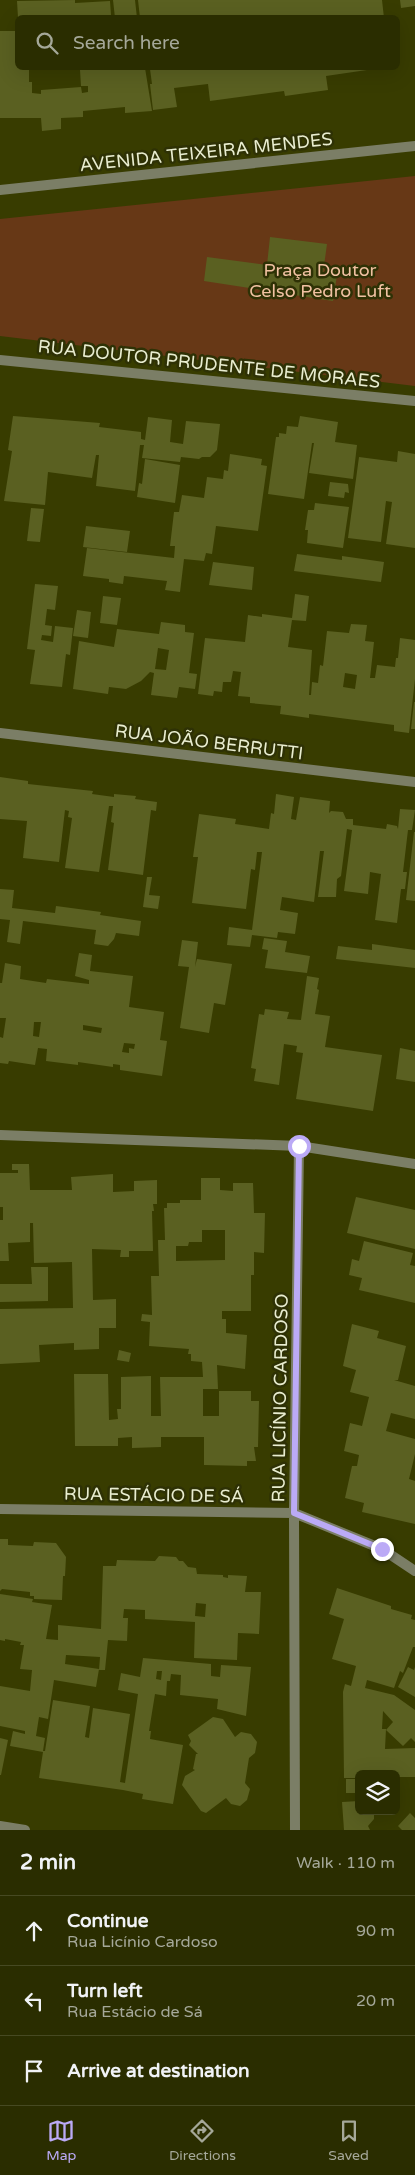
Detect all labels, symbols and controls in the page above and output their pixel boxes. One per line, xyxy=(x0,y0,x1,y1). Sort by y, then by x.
search box xyxy=(15,15,400,70)
icon: search xyxy=(33,29,61,57)
text: Search here xyxy=(73,32,180,54)
street label: AVENIDA TEIXEIRA MENDES xyxy=(78,128,334,176)
park label: Praça Doutor Celso Pedro Luft xyxy=(249,259,391,302)
street label: RUA DOUTOR PRUDENTE DE MORAES xyxy=(37,335,381,393)
street label: RUA JOÃO BERRUTTI xyxy=(114,720,304,764)
route start xyxy=(288,1135,311,1158)
street label: RUA LICÍNIO CARDOSO xyxy=(267,1293,293,1503)
street label: RUA ESTÁCIO DE SÁ xyxy=(64,1482,244,1508)
route end xyxy=(371,1538,394,1561)
map controls xyxy=(355,1770,400,1815)
button: layers xyxy=(355,1770,400,1815)
text: 2 min xyxy=(20,1850,76,1875)
text: Walk · 110 m xyxy=(296,1853,395,1873)
text: Continue xyxy=(67,1910,149,1932)
icon: ahead xyxy=(20,1917,48,1945)
text: 90 m xyxy=(356,1921,395,1941)
text: Rua Licínio Cardoso xyxy=(67,1932,218,1952)
text: Turn left xyxy=(67,1980,143,2002)
icon: left xyxy=(20,1987,48,2015)
text: 20 m xyxy=(356,1991,395,2011)
text: Rua Estácio de Sá xyxy=(67,2002,203,2022)
icon: arrive xyxy=(20,2057,48,2085)
text: Arrive at destination xyxy=(67,2060,250,2082)
tab: Map xyxy=(46,2117,76,2164)
tab: Directions xyxy=(169,2117,236,2164)
tab: Saved xyxy=(328,2117,369,2164)

